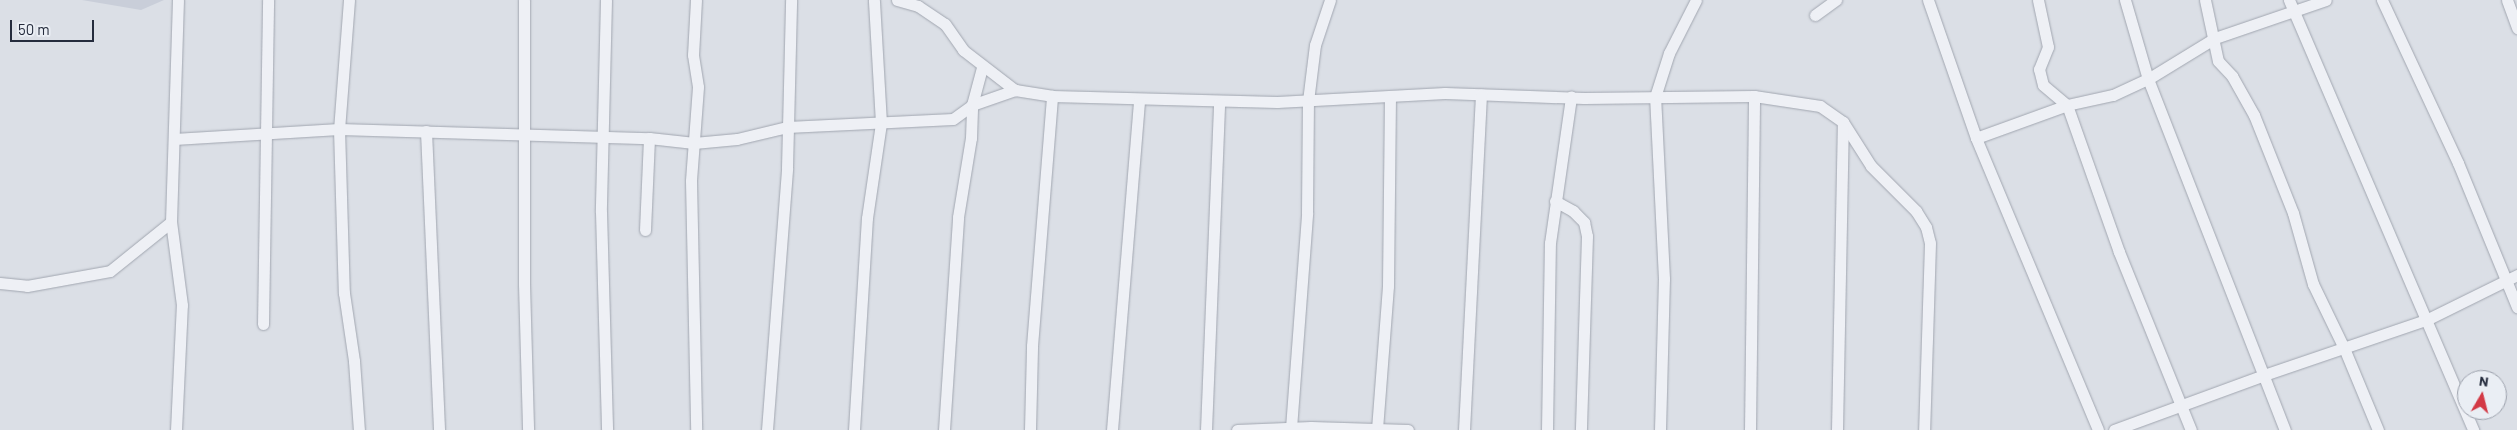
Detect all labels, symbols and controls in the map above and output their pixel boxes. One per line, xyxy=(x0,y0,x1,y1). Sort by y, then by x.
scale bar xyxy=(12,10,96,42)
text: 50 m xyxy=(18,20,50,38)
north arrow xyxy=(2457,370,2507,420)
text: N xyxy=(2478,372,2490,390)

